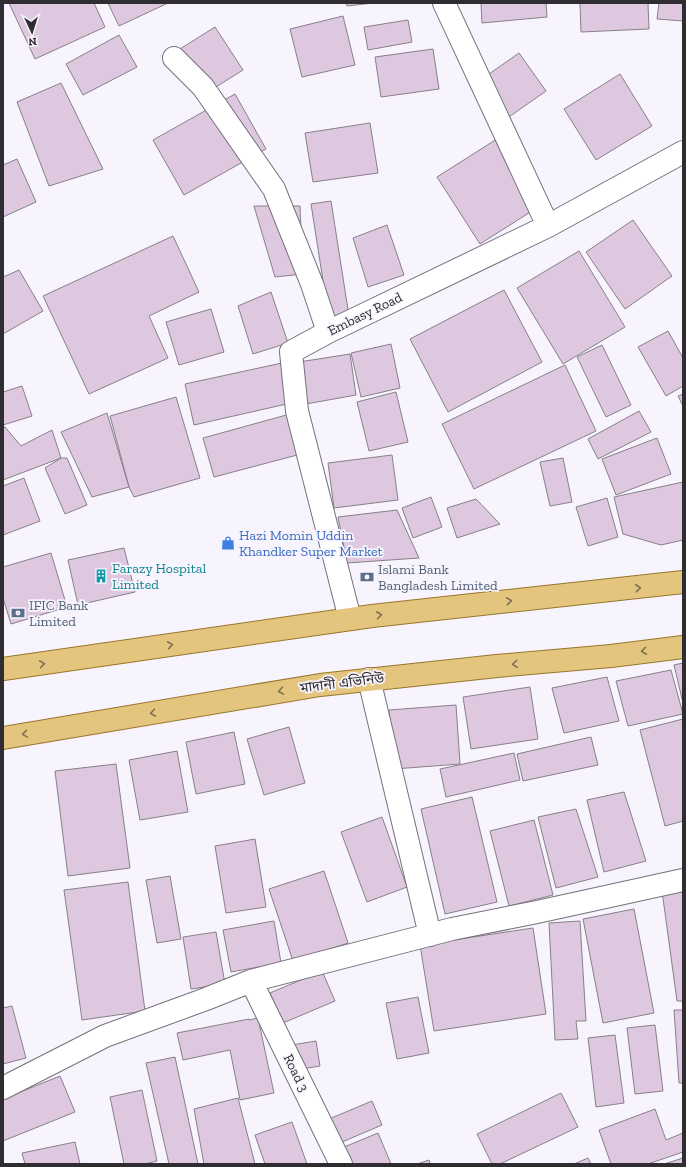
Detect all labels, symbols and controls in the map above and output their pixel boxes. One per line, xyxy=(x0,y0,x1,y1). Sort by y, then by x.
north arrow xyxy=(12,12,52,52)
text: N xyxy=(27,35,37,48)
street label: Embasy Road xyxy=(325,289,405,339)
place label: Hazi Momin Uddin Khandker Super Market xyxy=(239,527,384,560)
shop icon: Hazi Momin Uddin Khandker Super Market xyxy=(220,535,236,551)
place label: Farazy Hospital Limited xyxy=(112,560,207,593)
place label: Islami Bank Bangladesh Limited xyxy=(378,561,498,594)
building icon: Farazy Hospital Limited xyxy=(93,568,109,584)
bank icon: Islami Bank Bangladesh Limited xyxy=(359,569,375,585)
one-way arrow xyxy=(635,583,641,592)
one-way arrow xyxy=(506,596,512,605)
place label: IFIC Bank Limited xyxy=(29,597,89,630)
bank icon: IFIC Bank Limited xyxy=(10,605,26,621)
one-way arrow xyxy=(376,611,382,620)
one-way arrow xyxy=(167,641,173,650)
one-way arrow xyxy=(641,647,647,656)
one-way arrow xyxy=(512,659,518,668)
one-way arrow xyxy=(39,660,45,669)
street label: মাদানী এভিনিউ xyxy=(298,669,386,697)
one-way arrow xyxy=(278,686,284,695)
one-way arrow xyxy=(150,708,156,717)
one-way arrow xyxy=(22,729,28,738)
street label: Road 3 xyxy=(280,1051,313,1095)

